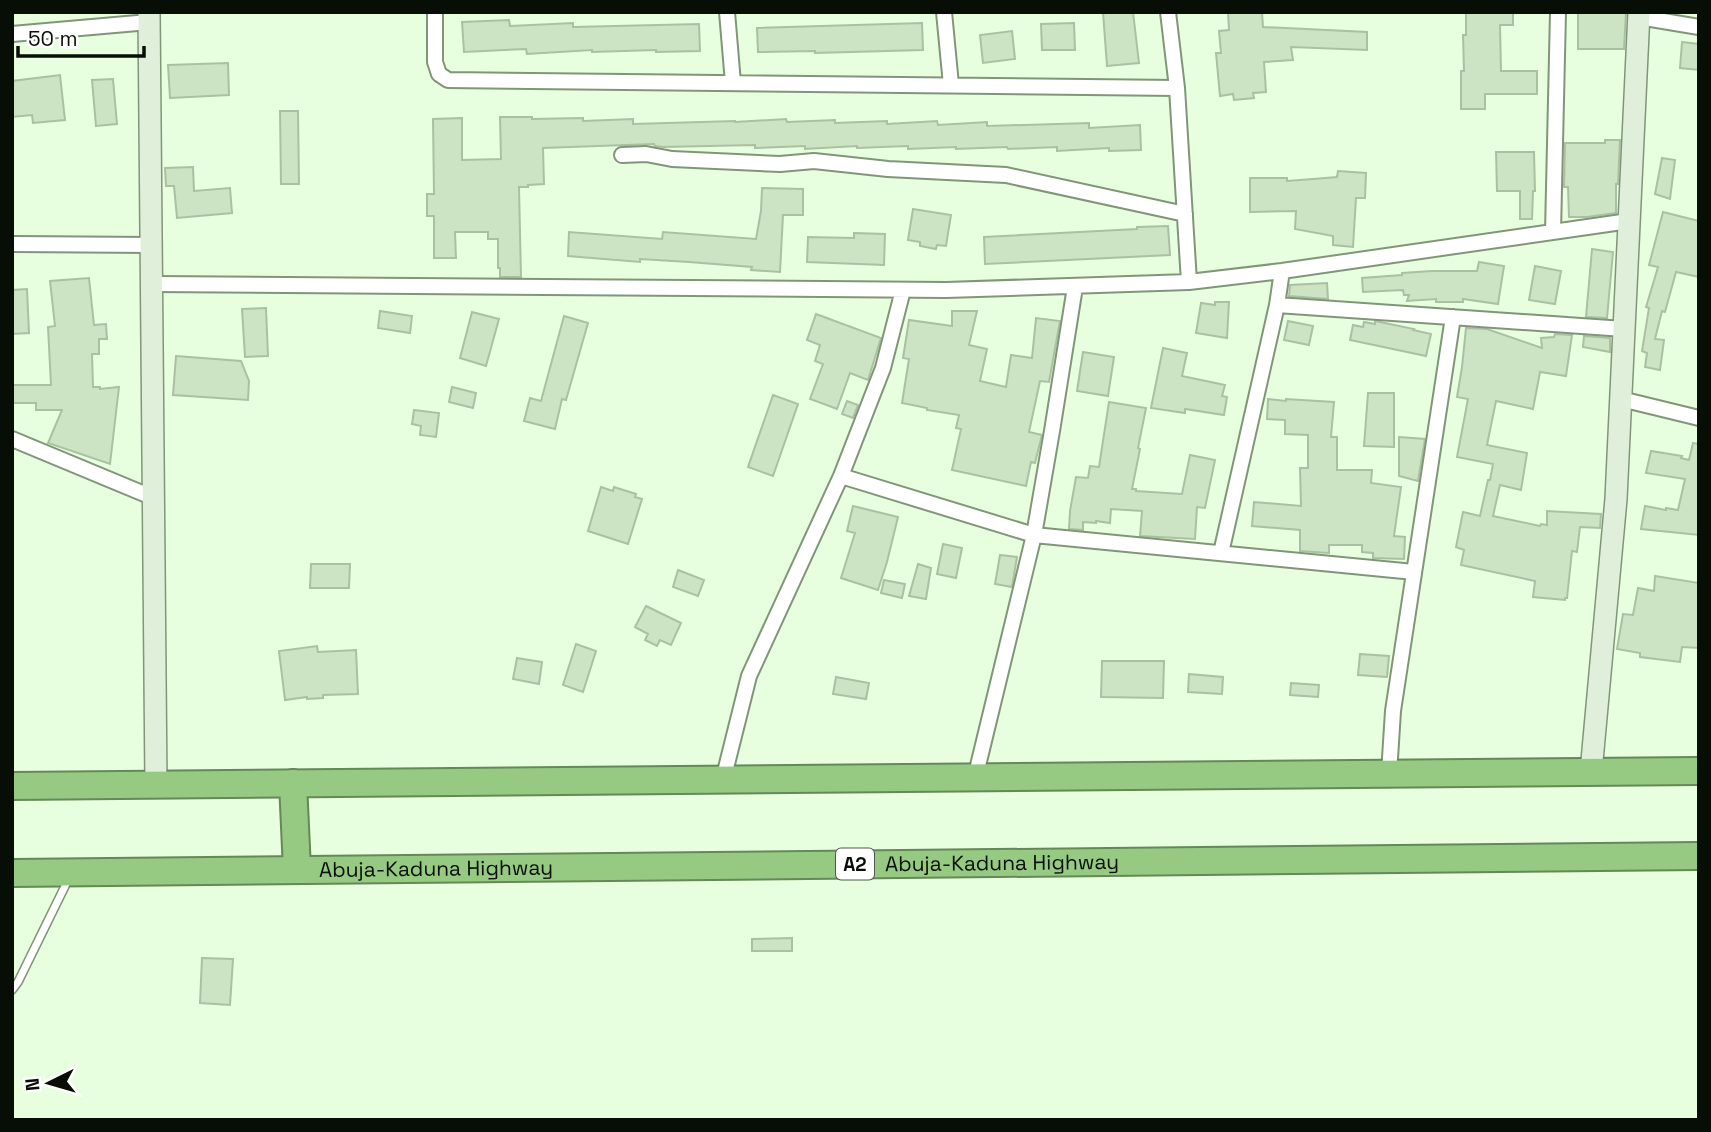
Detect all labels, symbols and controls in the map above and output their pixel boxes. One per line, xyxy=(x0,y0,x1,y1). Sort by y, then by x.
scale bar xyxy=(18,14,144,58)
text: 50 m xyxy=(28,25,78,52)
road number: A2 xyxy=(836,848,874,880)
street label: Abuja-Kaduna Highway xyxy=(885,848,1119,877)
street label: Abuja-Kaduna Highway xyxy=(319,854,553,883)
north arrow xyxy=(14,1048,84,1118)
text: N xyxy=(20,1077,46,1092)

